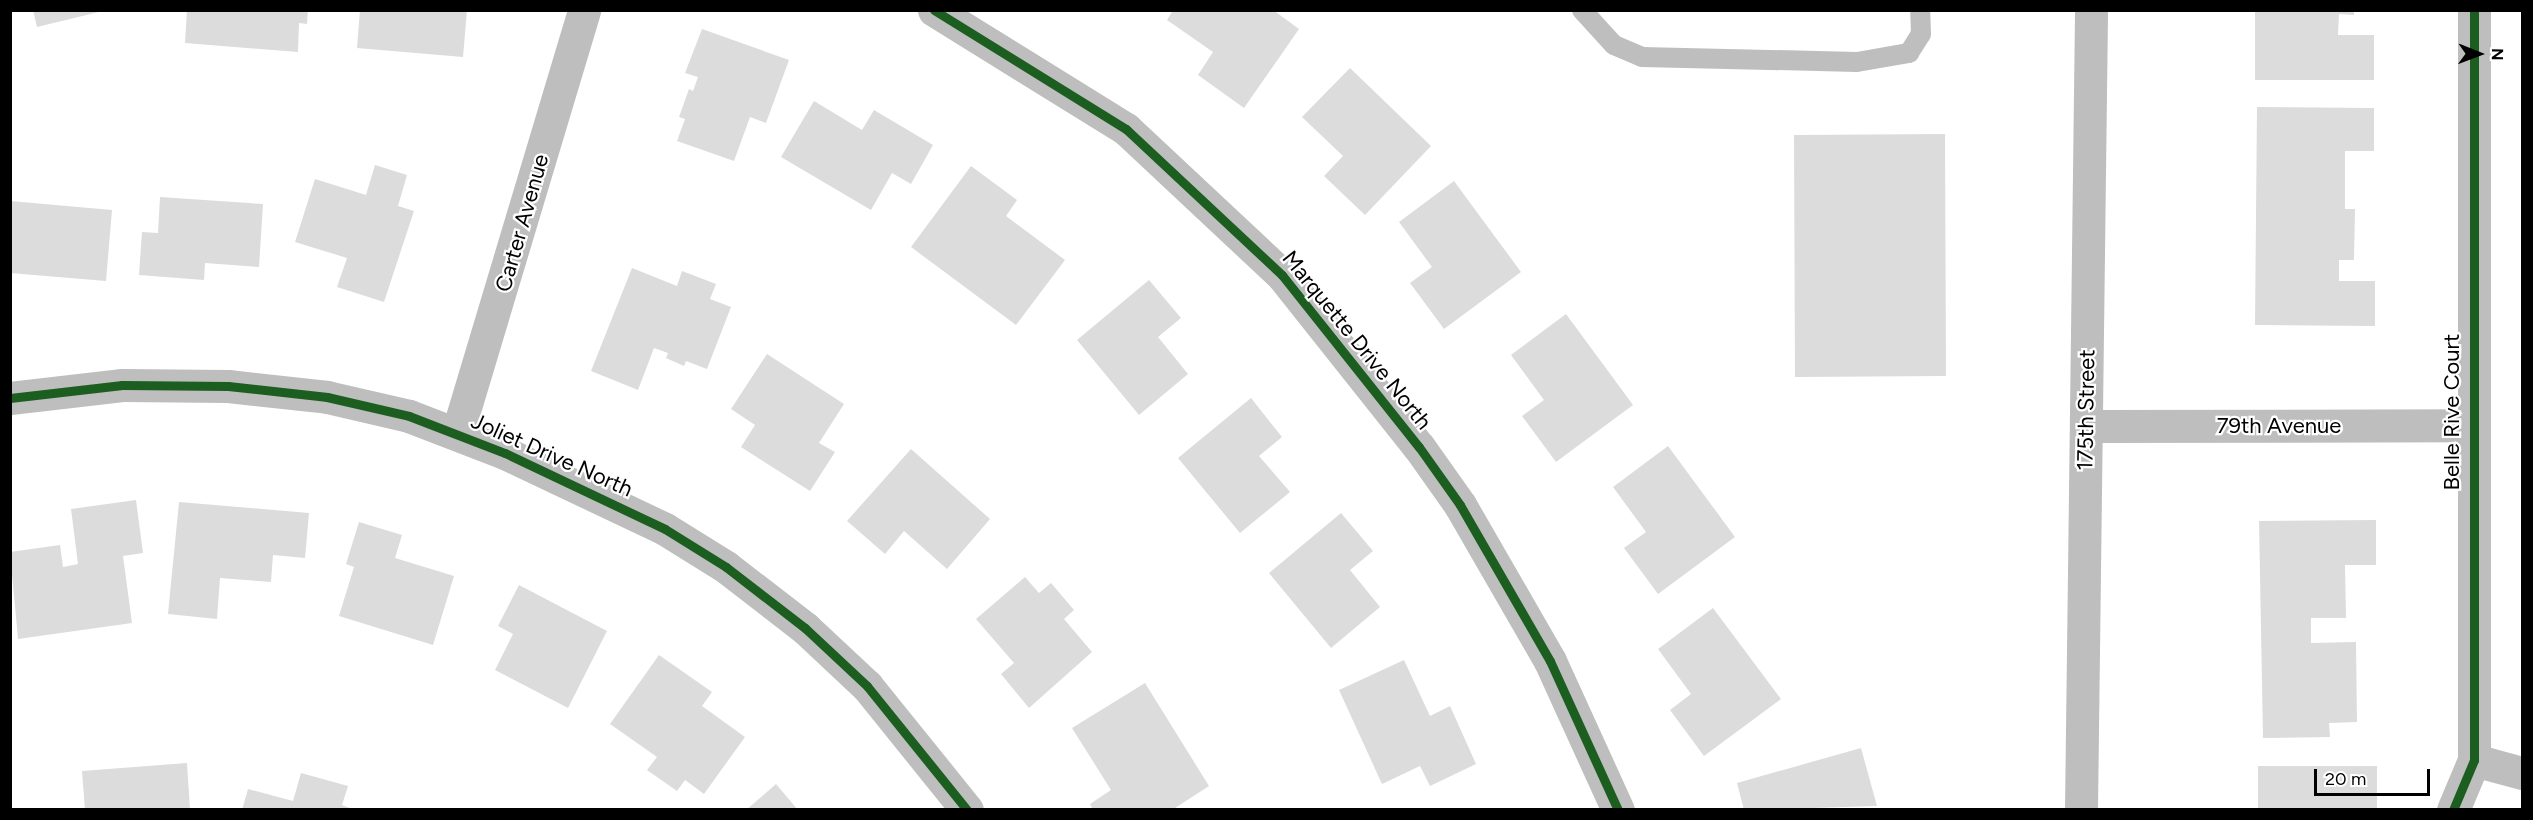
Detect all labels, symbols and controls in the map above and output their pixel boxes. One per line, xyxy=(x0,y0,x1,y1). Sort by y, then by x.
north arrow xyxy=(2449,24,2509,84)
text: N xyxy=(2488,48,2507,61)
street label: Carter Avenue xyxy=(490,151,554,295)
street label: Marquette Drive North xyxy=(1277,245,1437,435)
street label: Belle Rive Court xyxy=(2439,334,2465,490)
street label: 175th Street xyxy=(2072,349,2100,471)
street label: Joliet Drive North xyxy=(467,408,637,502)
street label: 79th Avenue xyxy=(2217,413,2341,439)
scale bar xyxy=(2317,757,2432,795)
text: 20 m xyxy=(2325,768,2366,790)

